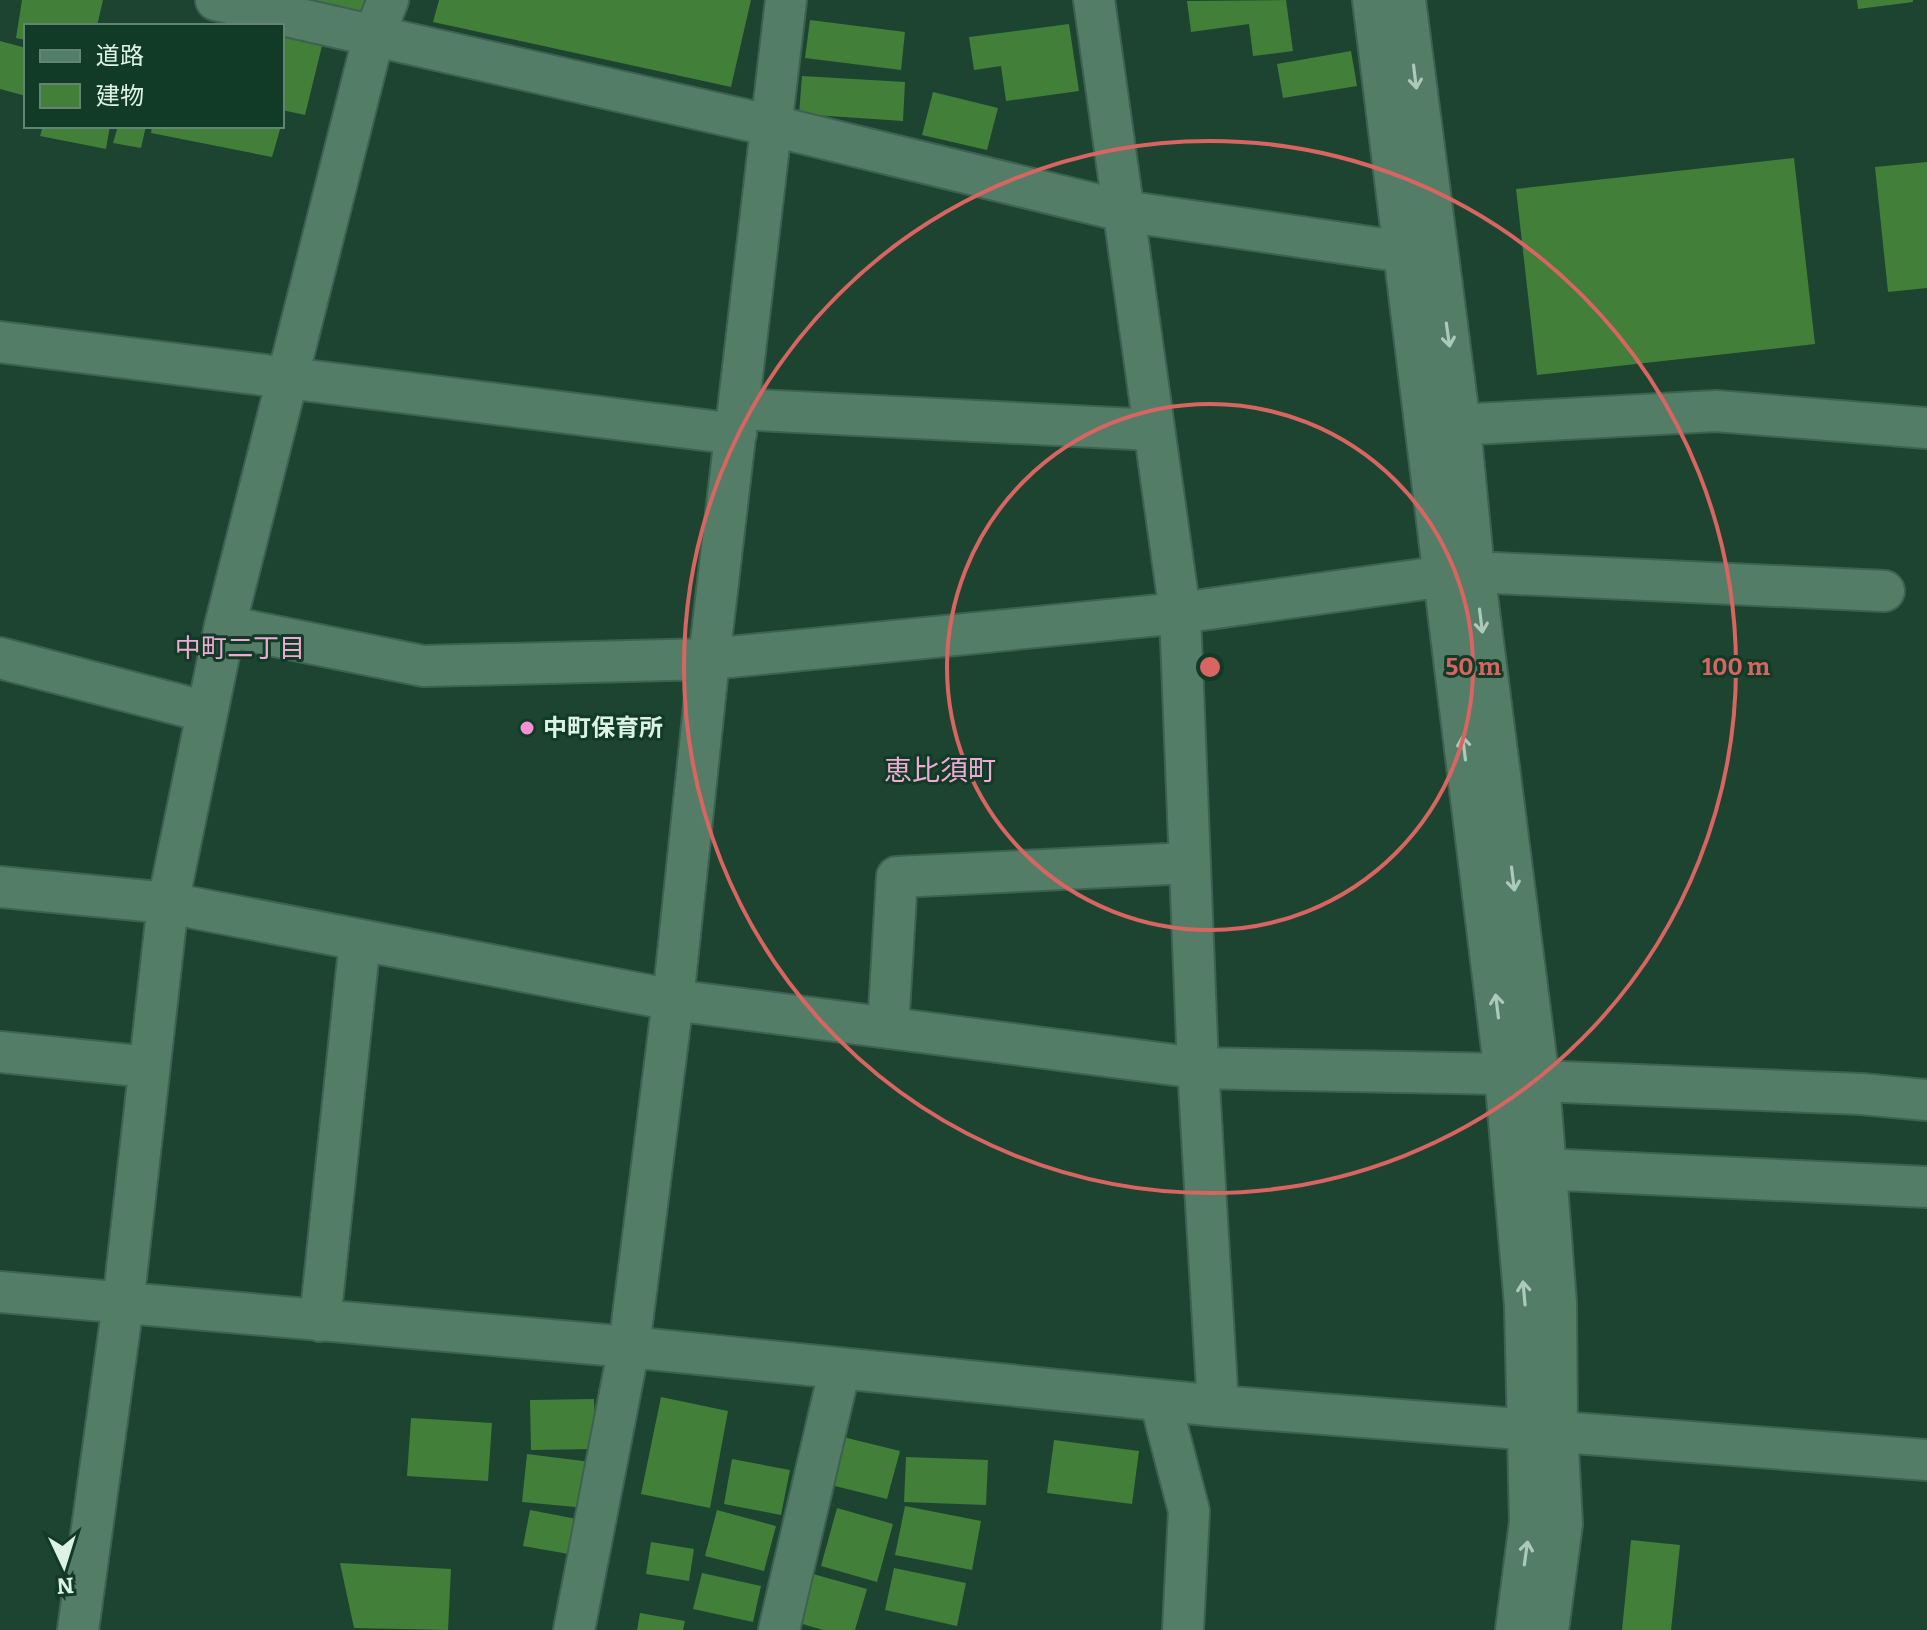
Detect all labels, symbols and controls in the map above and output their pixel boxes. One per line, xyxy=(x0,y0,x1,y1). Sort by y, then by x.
legend xyxy=(24,24,284,128)
text: 道路 xyxy=(96,42,144,70)
one-way arrow xyxy=(1407,64,1422,90)
text: 建物 xyxy=(96,82,144,110)
one-way arrow xyxy=(1440,321,1455,348)
one-way arrow xyxy=(1473,608,1488,634)
district label: 中町二丁目 xyxy=(175,633,305,664)
centre of rings xyxy=(1196,653,1224,681)
text: 50 m xyxy=(1445,653,1501,681)
text: 100 m xyxy=(1702,653,1770,681)
place label: 中町保育所 xyxy=(543,714,663,742)
marker: 中町保育所 xyxy=(518,719,536,737)
one-way arrow xyxy=(1456,736,1471,762)
district label: 恵比須町 xyxy=(884,754,996,787)
one-way arrow xyxy=(1506,865,1521,892)
one-way arrow xyxy=(1489,994,1504,1020)
one-way arrow xyxy=(1516,1280,1531,1307)
north arrow xyxy=(24,1526,104,1606)
one-way arrow xyxy=(1519,1541,1534,1566)
text: N xyxy=(56,1571,75,1600)

